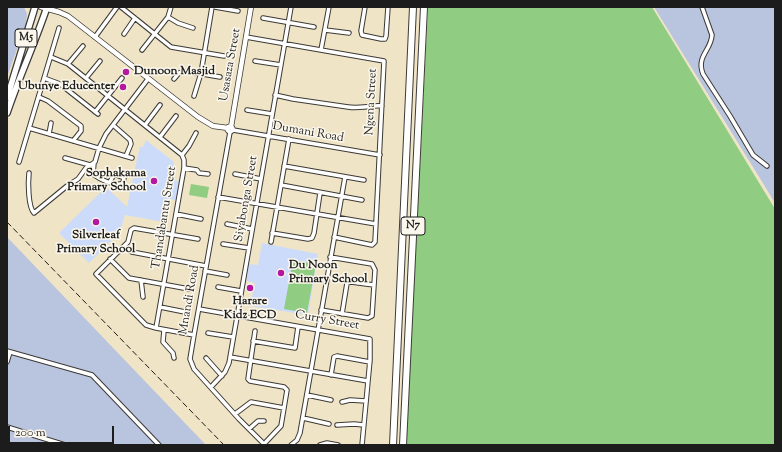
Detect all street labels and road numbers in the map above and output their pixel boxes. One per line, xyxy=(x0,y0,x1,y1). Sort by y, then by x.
street label: Usasaza Street xyxy=(217,27,245,103)
road number: M5 xyxy=(15,29,37,47)
street label: Ngena Street xyxy=(363,68,381,136)
street label: Dumani Road xyxy=(271,120,345,146)
street label: Siyabonga Street xyxy=(232,155,262,243)
street label: Thandabantu Street xyxy=(150,166,180,270)
road number: N7 xyxy=(401,217,425,235)
street label: Mnandi Road xyxy=(177,264,203,336)
street label: Curry Street xyxy=(294,308,360,334)

